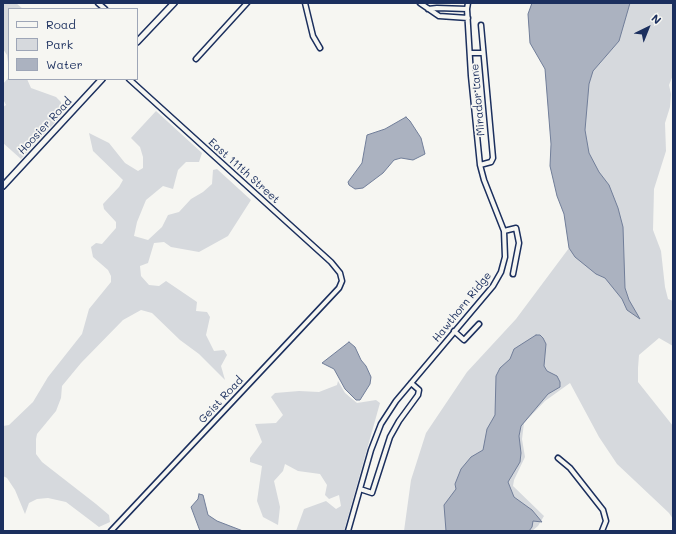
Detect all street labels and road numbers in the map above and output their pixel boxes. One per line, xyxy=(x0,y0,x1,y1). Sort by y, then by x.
street label: Mirador Lane xyxy=(468,63,488,137)
street label: Hoosier Road xyxy=(15,95,75,157)
street label: East 111th Street xyxy=(206,136,282,206)
street label: Hawthorn Ridge xyxy=(430,269,494,345)
street label: Geist Road xyxy=(196,374,246,426)

